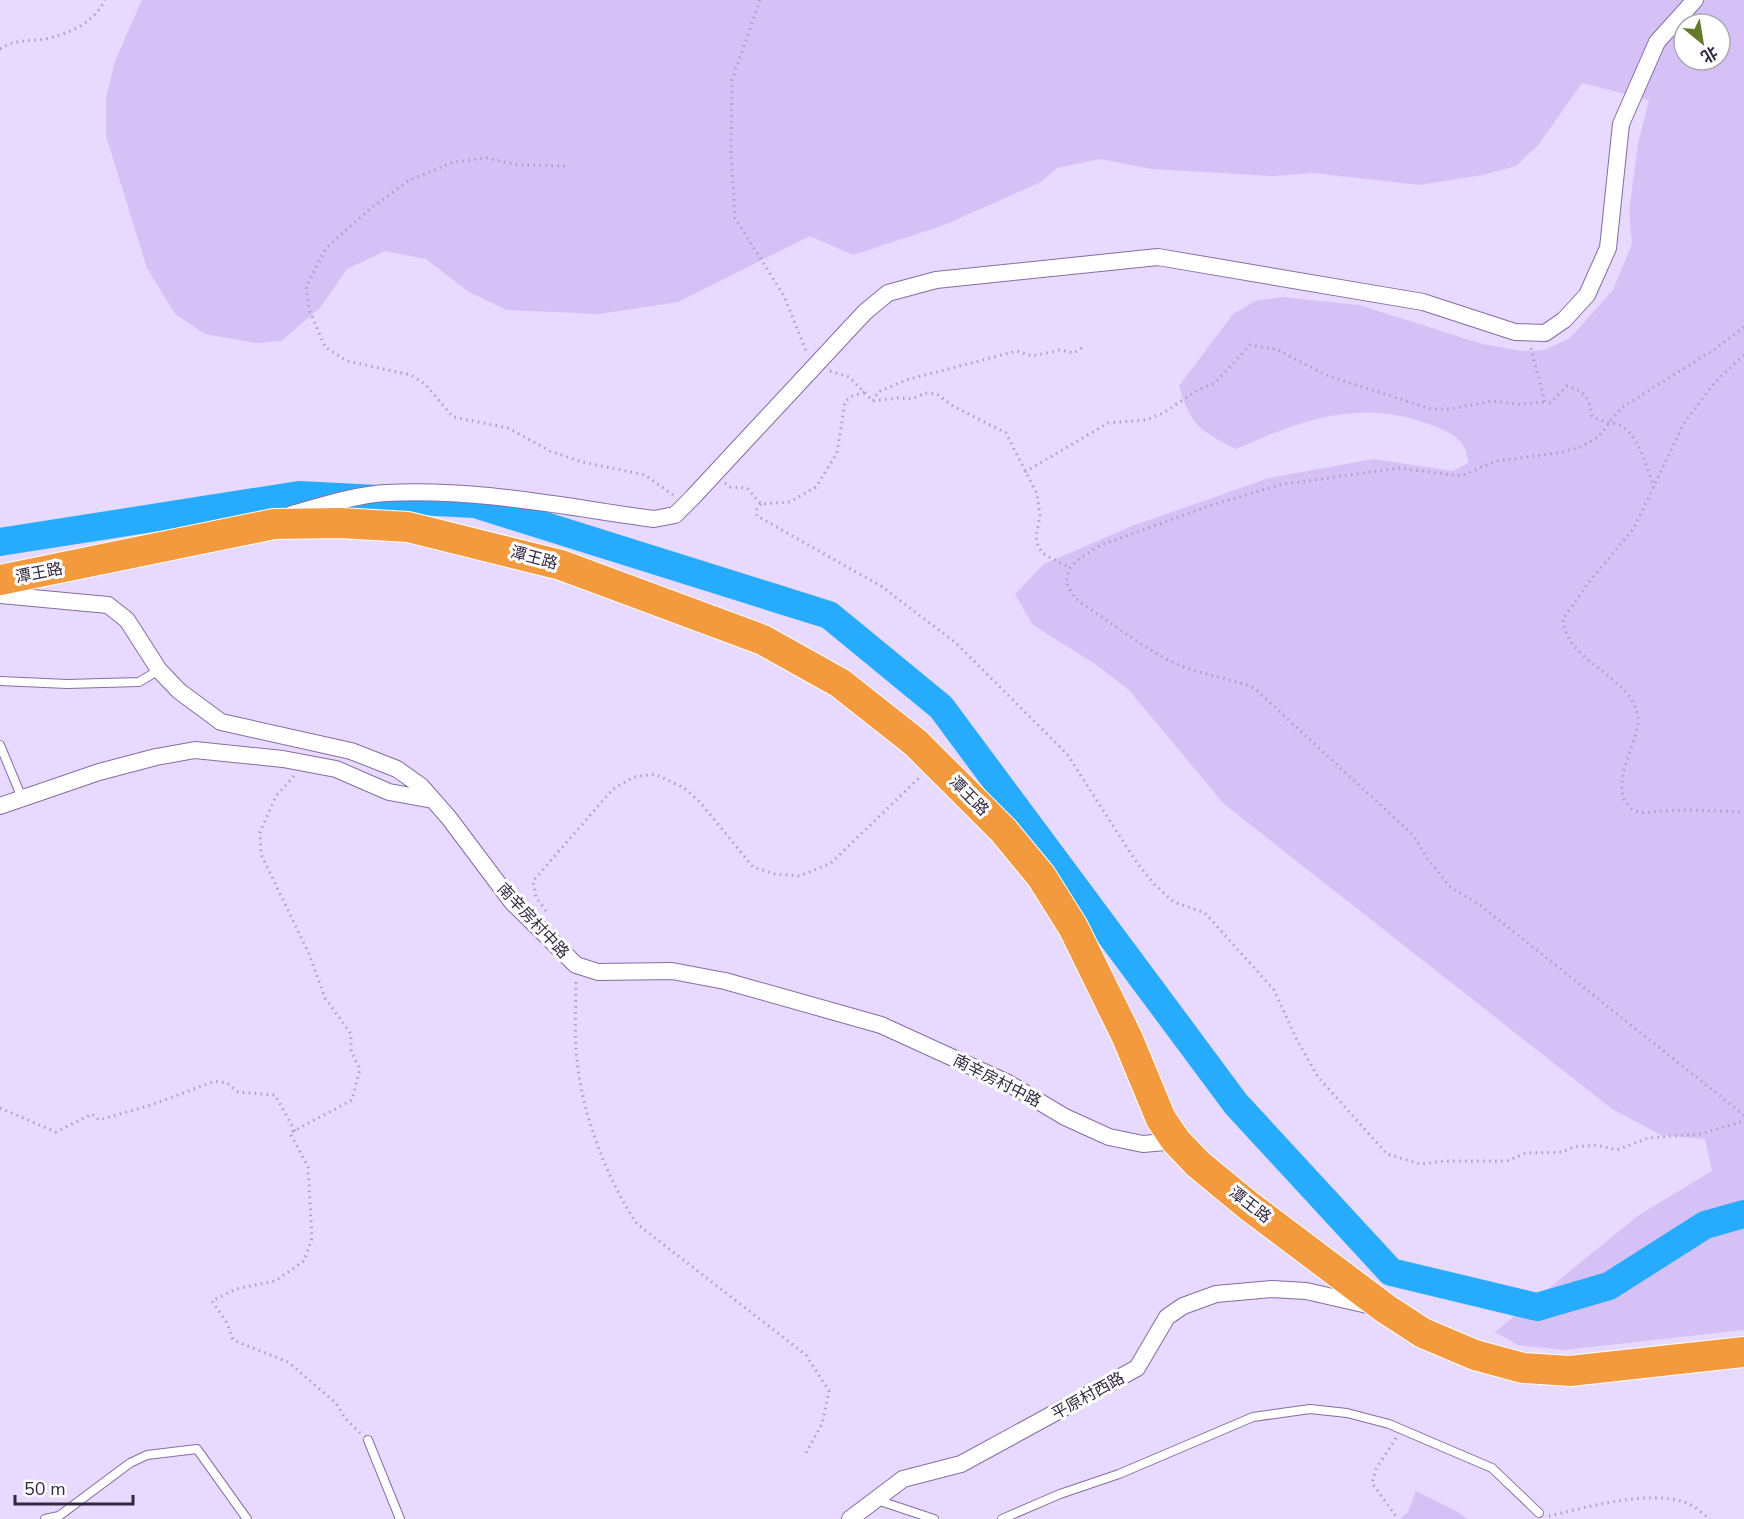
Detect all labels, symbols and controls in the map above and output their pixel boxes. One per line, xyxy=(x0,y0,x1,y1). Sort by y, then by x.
north arrow xyxy=(1672,12,1732,72)
text: 北 xyxy=(1697,41,1721,68)
street label: 潭王路 xyxy=(508,541,560,575)
street label: 潭王路 xyxy=(13,558,65,588)
street label: 潭王路 xyxy=(944,771,994,821)
street label: 南辛房村中路 xyxy=(492,878,574,964)
street label: 南辛房村中路 xyxy=(949,1049,1045,1113)
street label: 潭王路 xyxy=(1224,1182,1276,1228)
street label: 平原村西路 xyxy=(1048,1367,1128,1425)
scale bar xyxy=(15,1468,134,1506)
text: 50 m xyxy=(24,1477,66,1501)

